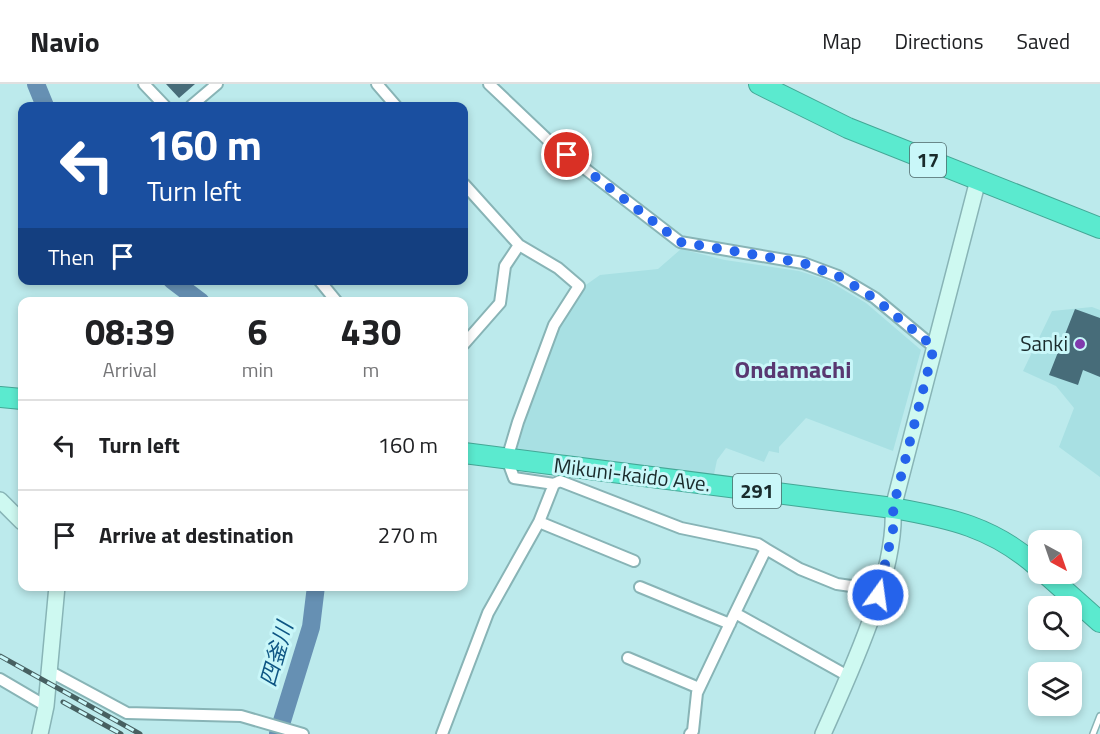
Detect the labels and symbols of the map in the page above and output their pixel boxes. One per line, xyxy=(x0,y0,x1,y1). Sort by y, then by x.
pin xyxy=(541,129,592,180)
road number: 17 xyxy=(910,143,946,177)
place label: Sanki xyxy=(1020,327,1068,359)
marker: Sanki xyxy=(1073,337,1087,351)
district label: Ondamachi xyxy=(735,351,851,387)
street label: Mikuni-kaido Ave. xyxy=(552,449,712,499)
road number: 291 xyxy=(733,474,781,508)
north arrow xyxy=(1028,530,1082,584)
position arrow xyxy=(846,563,910,627)
water label: 四釜川 xyxy=(251,616,302,690)

